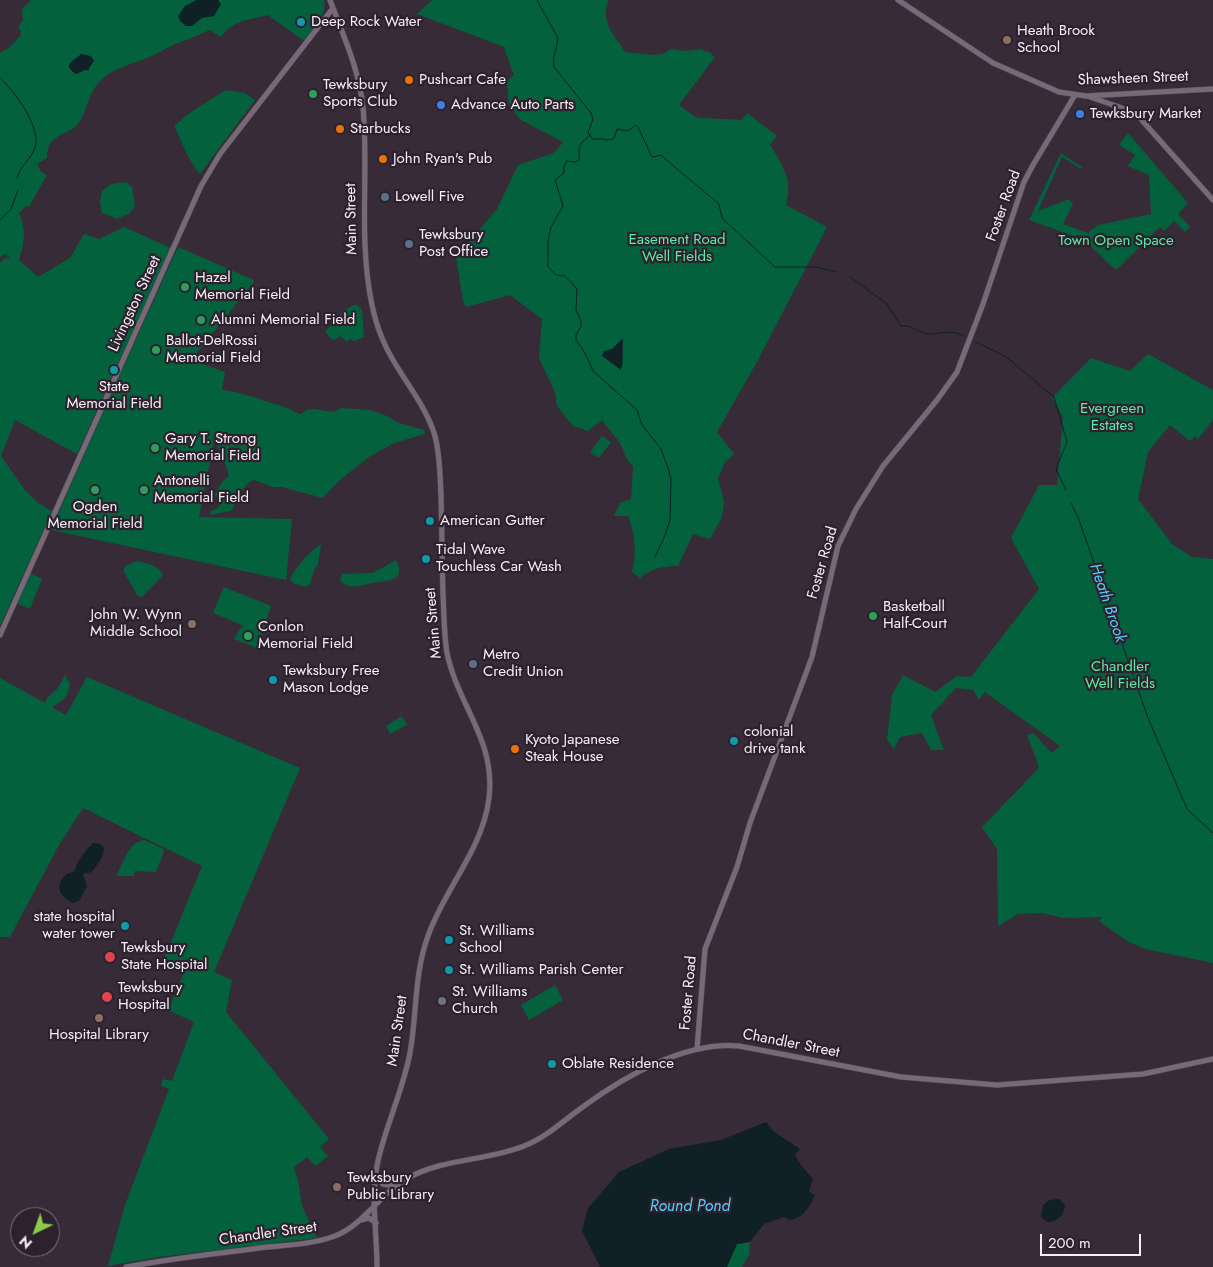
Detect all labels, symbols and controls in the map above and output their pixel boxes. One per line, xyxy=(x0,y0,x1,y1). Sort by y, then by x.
place label: Deep Rock Water xyxy=(311,13,422,31)
marker: Deep Rock Water xyxy=(295,16,307,28)
place label: Heath Brook School xyxy=(1017,22,1095,57)
marker: Heath Brook School xyxy=(1001,34,1013,46)
street label: Shawsheen Street xyxy=(1077,68,1189,90)
place label: Pushcart Cafe xyxy=(419,71,506,89)
marker: Pushcart Cafe xyxy=(403,74,415,86)
place label: Tewksbury Sports Club xyxy=(323,76,397,111)
marker: Tewksbury Sports Club xyxy=(307,88,319,100)
place label: Advance Auto Parts xyxy=(451,96,574,114)
marker: Advance Auto Parts xyxy=(435,99,447,111)
place label: Tewksbury Market xyxy=(1090,105,1201,123)
marker: Tewksbury Market xyxy=(1074,108,1086,120)
place label: Starbucks xyxy=(350,120,410,138)
marker: Starbucks xyxy=(334,123,346,135)
place label: John Ryan's Pub xyxy=(393,150,492,168)
marker: John Ryan's Pub xyxy=(377,153,389,165)
street label: Foster Road xyxy=(983,168,1025,244)
street label: Main Street xyxy=(342,183,362,255)
place label: Lowell Five xyxy=(395,188,464,206)
marker: Lowell Five xyxy=(379,191,391,203)
place label: Tewksbury Post Office xyxy=(419,226,488,261)
park label: Easement Road Well Fields xyxy=(629,231,725,266)
park label: Town Open Space xyxy=(1058,232,1174,250)
marker: Tewksbury Post Office xyxy=(403,238,415,250)
street label: Livingston Street xyxy=(105,253,165,355)
place label: Hazel Memorial Field xyxy=(195,269,290,304)
marker: Hazel Memorial Field xyxy=(179,281,191,293)
place label: Alumni Memorial Field xyxy=(211,311,355,329)
marker: Alumni Memorial Field xyxy=(195,314,207,326)
place label: Ballot-DelRossi Memorial Field xyxy=(166,332,261,367)
marker: Ballot-DelRossi Memorial Field xyxy=(150,344,162,356)
marker: State Memorial Field xyxy=(108,364,120,376)
place label: State Memorial Field xyxy=(66,378,162,413)
park label: Evergreen Estates xyxy=(1080,400,1144,435)
place label: Gary T. Strong Memorial Field xyxy=(165,430,260,465)
marker: Gary T. Strong Memorial Field xyxy=(149,442,161,454)
place label: Antonelli Memorial Field xyxy=(154,472,249,507)
marker: Ogden Memorial Field xyxy=(89,484,101,496)
marker: Antonelli Memorial Field xyxy=(138,484,150,496)
place label: Ogden Memorial Field xyxy=(47,498,143,533)
place label: American Gutter xyxy=(440,512,545,530)
marker: American Gutter xyxy=(424,515,436,527)
street label: Foster Road xyxy=(804,525,842,601)
place label: Tidal Wave Touchless Car Wash xyxy=(436,541,562,576)
marker: Tidal Wave Touchless Car Wash xyxy=(420,553,432,565)
water label: Heath Brook xyxy=(1085,561,1129,645)
street label: Main Street xyxy=(422,587,446,659)
place label: Basketball Half-Court xyxy=(883,598,947,633)
place label: John W. Wynn Middle School xyxy=(90,606,182,641)
marker: Basketball Half-Court xyxy=(867,610,879,622)
marker: John W. Wynn Middle School xyxy=(186,618,198,630)
place label: Conlon Memorial Field xyxy=(258,618,353,653)
marker: Conlon Memorial Field xyxy=(242,630,254,642)
place label: Metro Credit Union xyxy=(483,646,564,681)
marker: Metro Credit Union xyxy=(467,658,479,670)
park label: Chandler Well Fields xyxy=(1085,658,1155,693)
place label: Tewksbury Free Mason Lodge xyxy=(283,662,380,697)
marker: Tewksbury Free Mason Lodge xyxy=(267,674,279,686)
place label: colonial drive tank xyxy=(744,723,805,758)
place label: Kyoto Japanese Steak House xyxy=(525,731,620,766)
marker: colonial drive tank xyxy=(728,735,740,747)
marker: Kyoto Japanese Steak House xyxy=(509,743,521,755)
place label: state hospital water tower xyxy=(33,908,115,943)
marker: state hospital water tower xyxy=(119,920,131,932)
place label: St. Williams School xyxy=(459,922,534,957)
marker: St. Williams School xyxy=(443,934,455,946)
place label: Tewksbury State Hospital xyxy=(121,939,208,974)
marker: Tewksbury State Hospital xyxy=(103,950,117,964)
street label: Foster Road xyxy=(677,955,701,1031)
place label: St. Williams Parish Center xyxy=(459,961,624,979)
marker: St. Williams Parish Center xyxy=(443,964,455,976)
place label: Tewksbury Hospital xyxy=(118,979,182,1014)
place label: St. Williams Church xyxy=(452,983,527,1018)
marker: Tewksbury Hospital xyxy=(100,990,114,1004)
street label: Main Street xyxy=(384,994,412,1068)
marker: St. Williams Church xyxy=(436,995,448,1007)
marker: Hospital Library xyxy=(93,1012,105,1024)
place label: Hospital Library xyxy=(49,1026,149,1044)
street label: Chandler Street xyxy=(741,1026,841,1062)
place label: Oblate Residence xyxy=(562,1055,674,1073)
marker: Oblate Residence xyxy=(546,1058,558,1070)
place label: Tewksbury Public Library xyxy=(347,1169,434,1204)
marker: Tewksbury Public Library xyxy=(331,1181,343,1193)
water label: Round Pond xyxy=(650,1197,730,1217)
north arrow xyxy=(10,1207,60,1257)
street label: Chandler Street xyxy=(218,1218,318,1250)
scale bar xyxy=(1043,1224,1144,1256)
text: N xyxy=(15,1231,36,1254)
text: 200 m xyxy=(1048,1232,1091,1254)

